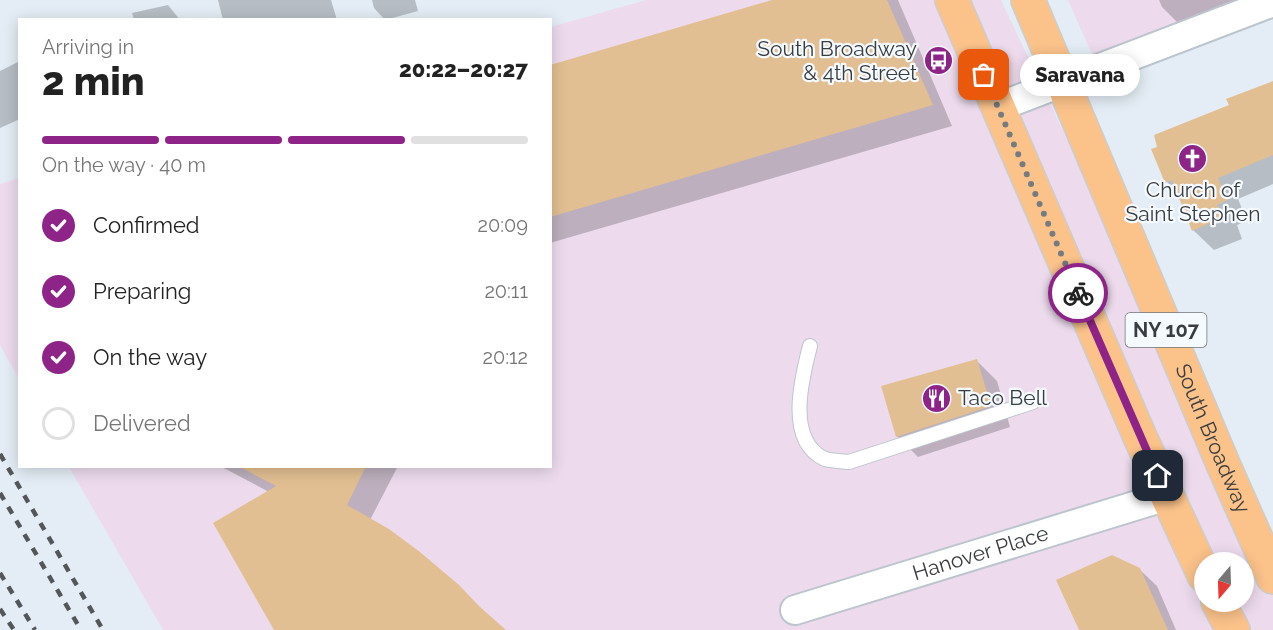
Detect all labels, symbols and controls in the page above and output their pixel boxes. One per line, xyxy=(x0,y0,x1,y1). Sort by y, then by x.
text: Arriving in xyxy=(42,35,134,59)
place label: South Broadway & 4th Street xyxy=(757,36,917,85)
bus stop icon: South Broadway & 4th Street xyxy=(922,45,954,77)
pin xyxy=(958,49,1009,100)
callout: Saravana xyxy=(1020,54,1140,96)
text: 20:22–20:27 xyxy=(399,56,528,82)
text: 2 min xyxy=(42,58,145,104)
icon: bag xyxy=(967,58,1000,91)
text: Saravana xyxy=(1035,63,1125,87)
church icon: Church of Saint Stephen xyxy=(1177,143,1209,175)
text: On the way · 40 m xyxy=(42,153,206,177)
place label: Church of Saint Stephen xyxy=(1126,177,1260,226)
icon: check xyxy=(42,209,75,242)
text: Confirmed xyxy=(93,212,200,238)
text: 20:09 xyxy=(478,213,528,237)
courier xyxy=(1048,263,1108,323)
icon: check xyxy=(42,275,75,308)
icon: bike xyxy=(1062,277,1095,310)
text: Preparing xyxy=(93,278,191,304)
text: 20:11 xyxy=(484,279,528,303)
road number: NY 107 xyxy=(1126,313,1206,347)
icon: check xyxy=(42,341,75,374)
text: On the way xyxy=(93,344,207,370)
text: 20:12 xyxy=(483,345,528,369)
street label: South Broadway xyxy=(1170,360,1256,517)
restaurant icon: Taco Bell xyxy=(921,382,953,414)
place label: Taco Bell xyxy=(958,385,1047,410)
text: Delivered xyxy=(93,410,191,436)
pin xyxy=(1132,450,1183,501)
icon: home xyxy=(1141,459,1174,492)
street label: Hanover Place xyxy=(909,520,1051,585)
north arrow xyxy=(1194,552,1254,612)
map controls xyxy=(1194,552,1254,612)

